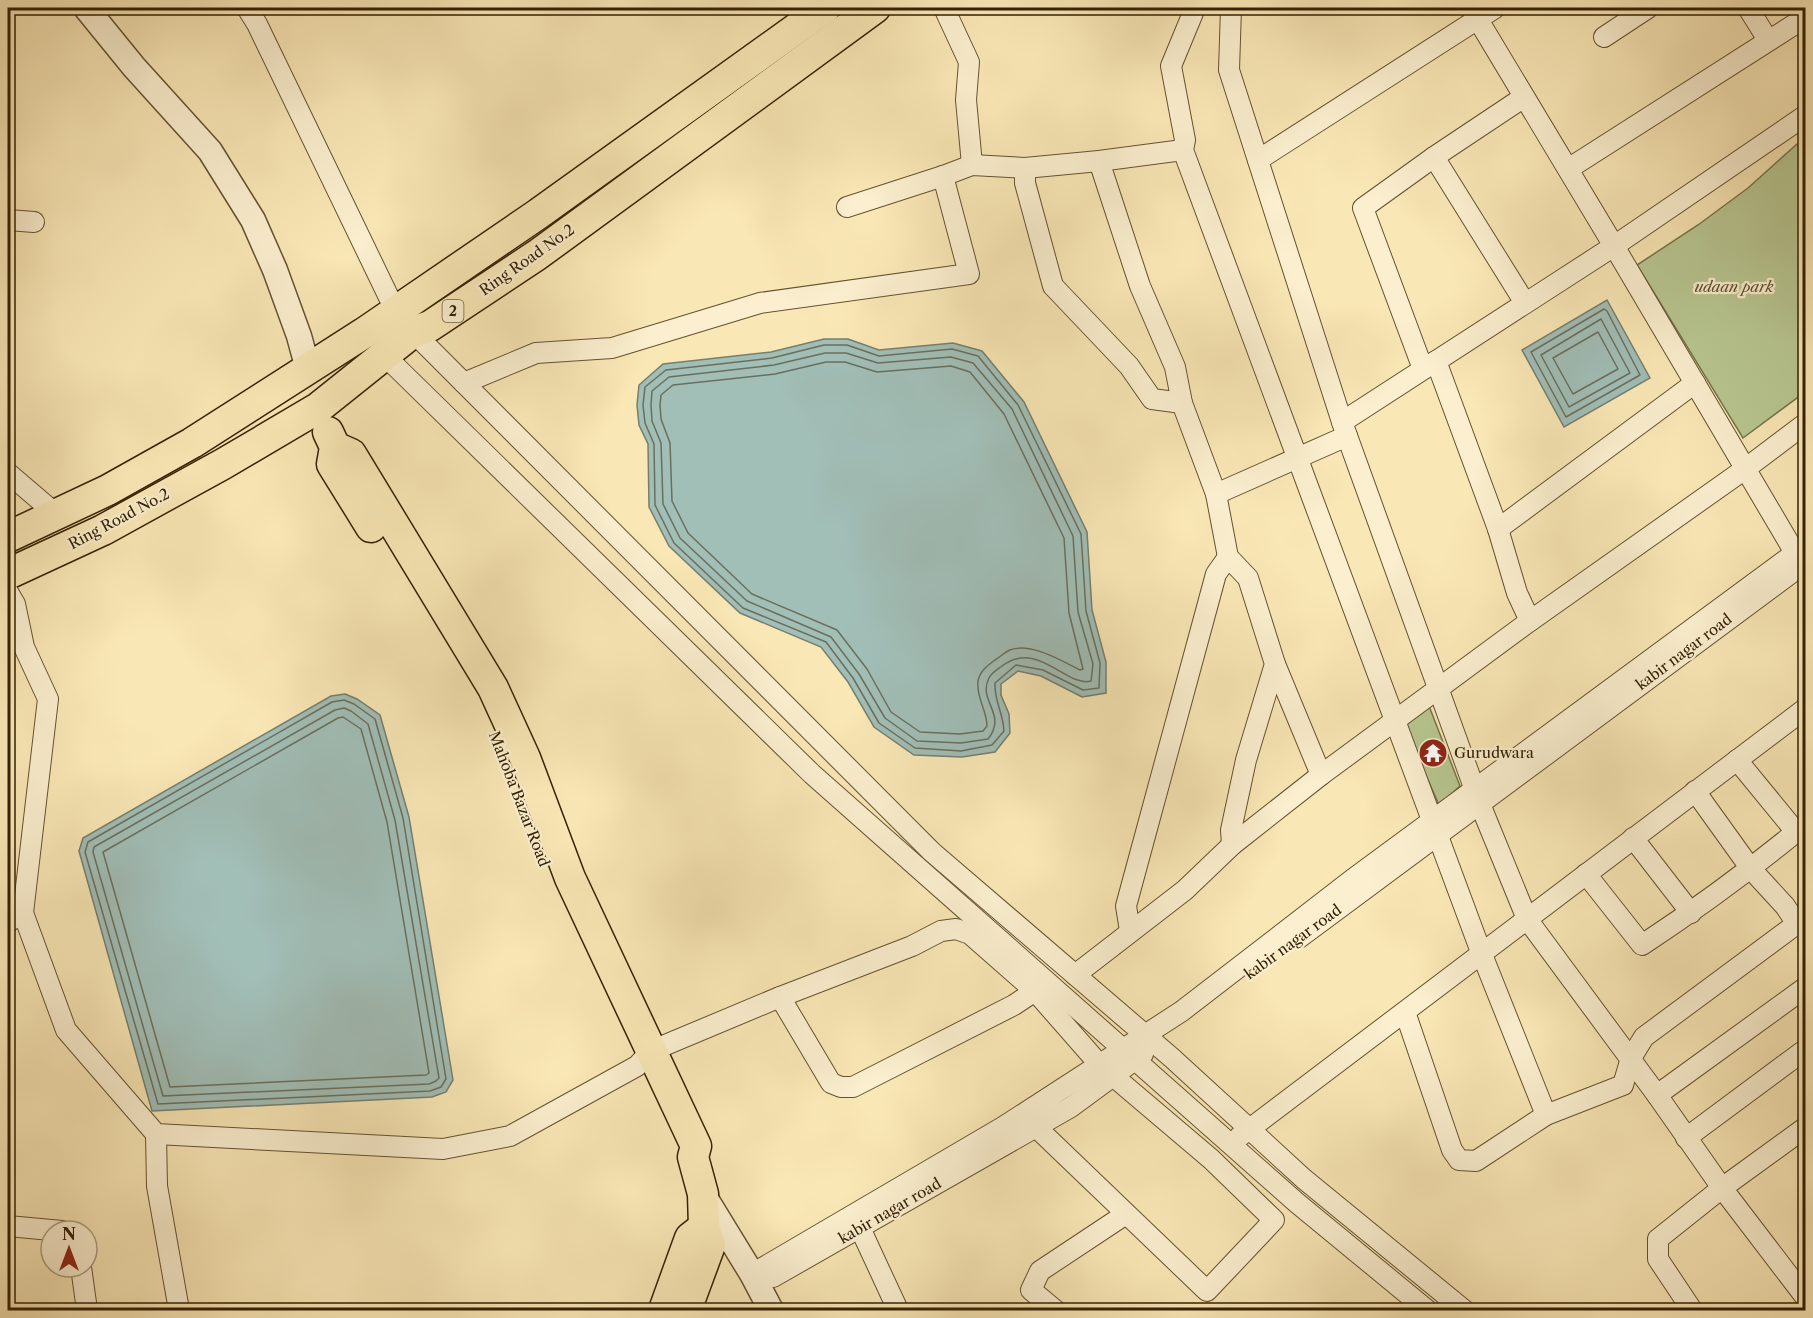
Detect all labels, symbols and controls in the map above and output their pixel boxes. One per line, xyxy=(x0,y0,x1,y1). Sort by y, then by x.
street label: Ring Road No.2 xyxy=(476,220,578,299)
park label: udaan park xyxy=(1694,277,1774,296)
road number: 2 xyxy=(442,300,464,322)
street label: Ring Road No.2 xyxy=(65,484,173,553)
street label: kabir nagar road xyxy=(1632,609,1735,694)
street label: Mahoba Bazar Road xyxy=(485,728,554,869)
temple icon: Gurudwara xyxy=(1417,737,1449,769)
place label: Gurudwara xyxy=(1454,743,1534,762)
street label: kabir nagar road xyxy=(1240,900,1345,983)
street label: kabir nagar road xyxy=(835,1173,944,1248)
north arrow xyxy=(39,1219,99,1279)
text: N xyxy=(62,1224,76,1244)

